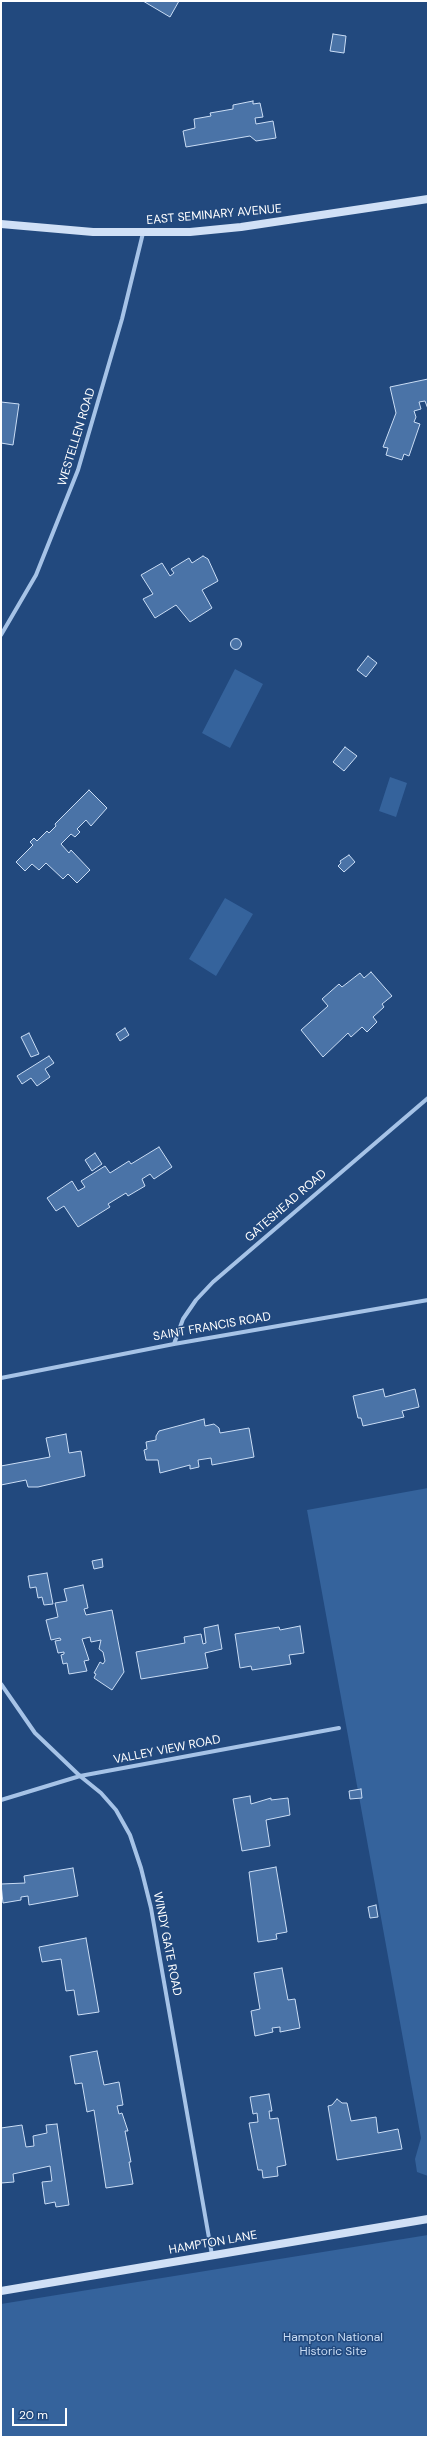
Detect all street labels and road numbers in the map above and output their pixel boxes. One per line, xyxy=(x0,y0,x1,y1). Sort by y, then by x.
street label: EAST SEMINARY AVENUE xyxy=(146,202,282,228)
street label: WESTELLEN ROAD xyxy=(55,386,99,488)
street label: GATESHEAD ROAD xyxy=(242,1167,330,1245)
street label: SAINT FRANCIS ROAD xyxy=(152,1310,272,1344)
street label: VALLEY VIEW ROAD xyxy=(112,1733,222,1767)
street label: WINDY GATE ROAD xyxy=(150,1891,184,1997)
street label: HAMPTON LANE xyxy=(168,2228,258,2258)

